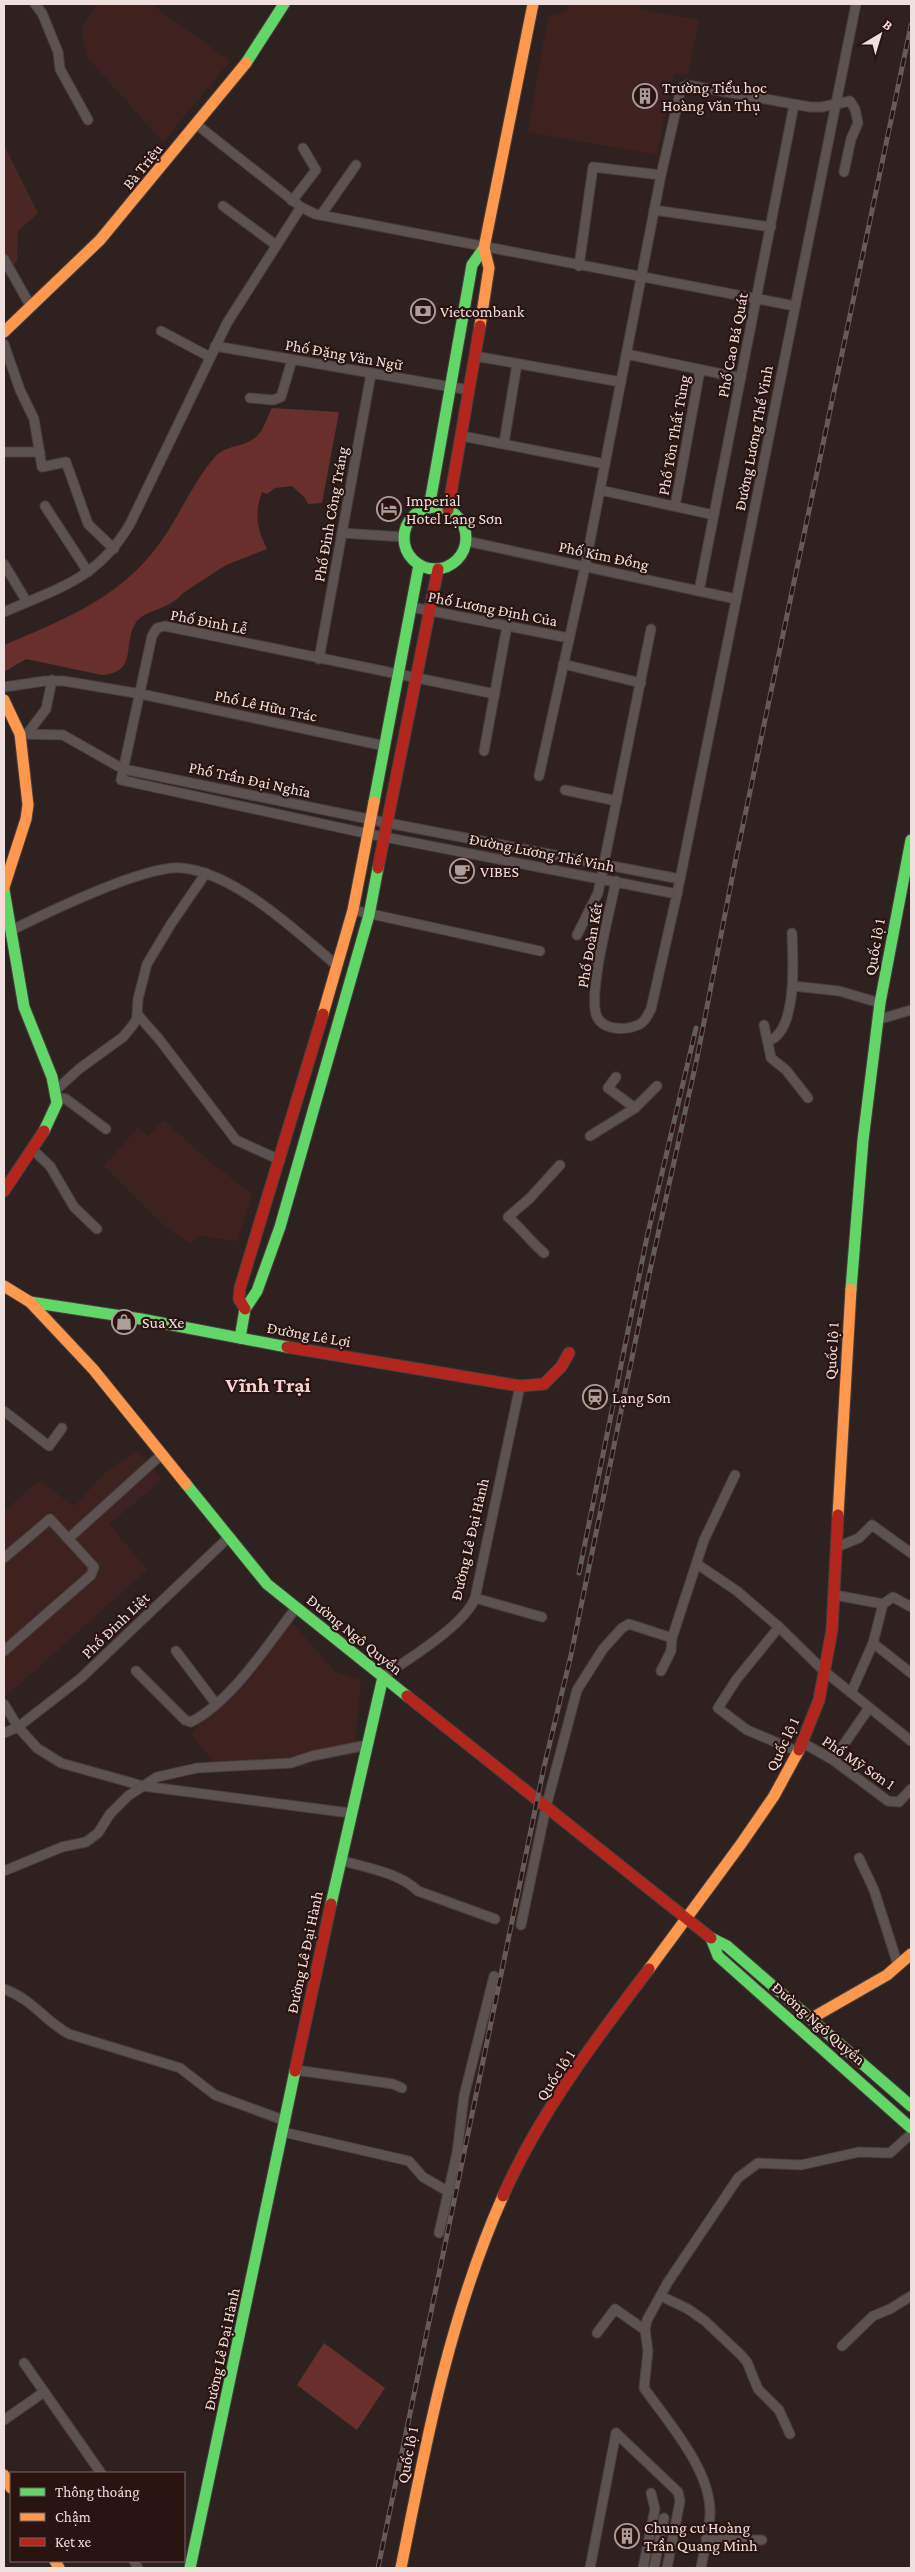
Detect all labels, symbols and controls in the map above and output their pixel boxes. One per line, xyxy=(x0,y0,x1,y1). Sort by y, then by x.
north arrow xyxy=(855,10,905,60)
text: B xyxy=(880,16,896,34)
place label: Trường Tiểu học Hoàng Văn Thụ xyxy=(662,79,767,115)
building icon: Trường Tiểu học Hoàng Văn Thụ xyxy=(632,83,658,109)
street label: Bà Triệu xyxy=(119,140,167,193)
street label: Phố Cao Bá Quát xyxy=(714,291,751,399)
bank icon: Vietcombank xyxy=(410,298,436,324)
place label: Vietcombank xyxy=(440,303,525,320)
street label: Phố Đặng Văn Ngữ xyxy=(284,336,404,374)
street label: Đường Lương Thế Vinh xyxy=(731,364,777,512)
street label: Phố Tôn Thất Tùng xyxy=(655,373,693,497)
street label: Phố Đinh Công Tráng xyxy=(310,445,352,583)
place label: Imperial Hotel Lạng Sơn xyxy=(406,492,503,528)
hotel icon: Imperial Hotel Lạng Sơn xyxy=(376,496,402,522)
street label: Phố Kim Đồng xyxy=(557,538,651,574)
street label: Phố Lương Định Của xyxy=(427,588,560,630)
street label: Phố Đinh Lễ xyxy=(169,606,249,637)
street label: Phố Lê Hữu Trác xyxy=(213,686,319,725)
street label: Phố Trần Đại Nghĩa xyxy=(187,758,313,802)
street label: Đường Lương Thế Vinh xyxy=(468,830,616,876)
cafe icon: VIBES xyxy=(449,858,475,884)
place label: VIBES xyxy=(480,863,519,880)
street label: Phố Đoàn Kết xyxy=(574,900,605,989)
street label: Quốc lộ 1 xyxy=(861,917,889,977)
shop icon: Sua Xe xyxy=(111,1309,137,1335)
place label: Sua Xe xyxy=(142,1314,184,1331)
street label: Đường Lê Lợi xyxy=(266,1319,352,1351)
street label: Quốc lộ 1 xyxy=(822,1322,842,1380)
district label: Vĩnh Trại xyxy=(225,1373,310,1397)
station icon: Lạng Sơn xyxy=(582,1384,608,1410)
place label: Lạng Sơn xyxy=(612,1389,671,1407)
street label: Đường Lê Đại Hành xyxy=(447,1476,493,1602)
street label: Phố Đinh Liệt xyxy=(78,1589,154,1662)
street label: Đường Ngô Quyền xyxy=(303,1591,406,1679)
street label: Quốc lộ 1 xyxy=(763,1715,803,1774)
street label: Phố Mỹ Sơn 1 xyxy=(819,1732,898,1794)
street label: Đường Lê Đại Hành xyxy=(283,1889,327,2015)
street label: Đường Ngô Quyền xyxy=(768,1978,869,2069)
street label: Quốc lộ 1 xyxy=(533,2047,579,2104)
street label: Đường Lê Đại Hành xyxy=(200,2286,244,2412)
street label: Quốc lộ 1 xyxy=(394,2425,422,2485)
legend xyxy=(10,2472,185,2562)
text: Thông thoáng xyxy=(55,2484,140,2501)
text: Chậm xyxy=(55,2509,91,2526)
place label: Chung cư Hoàng Trần Quang Minh xyxy=(644,2519,758,2555)
building icon: Chung cư Hoàng Trần Quang Minh xyxy=(614,2523,640,2549)
text: Kẹt xe xyxy=(55,2534,92,2551)

